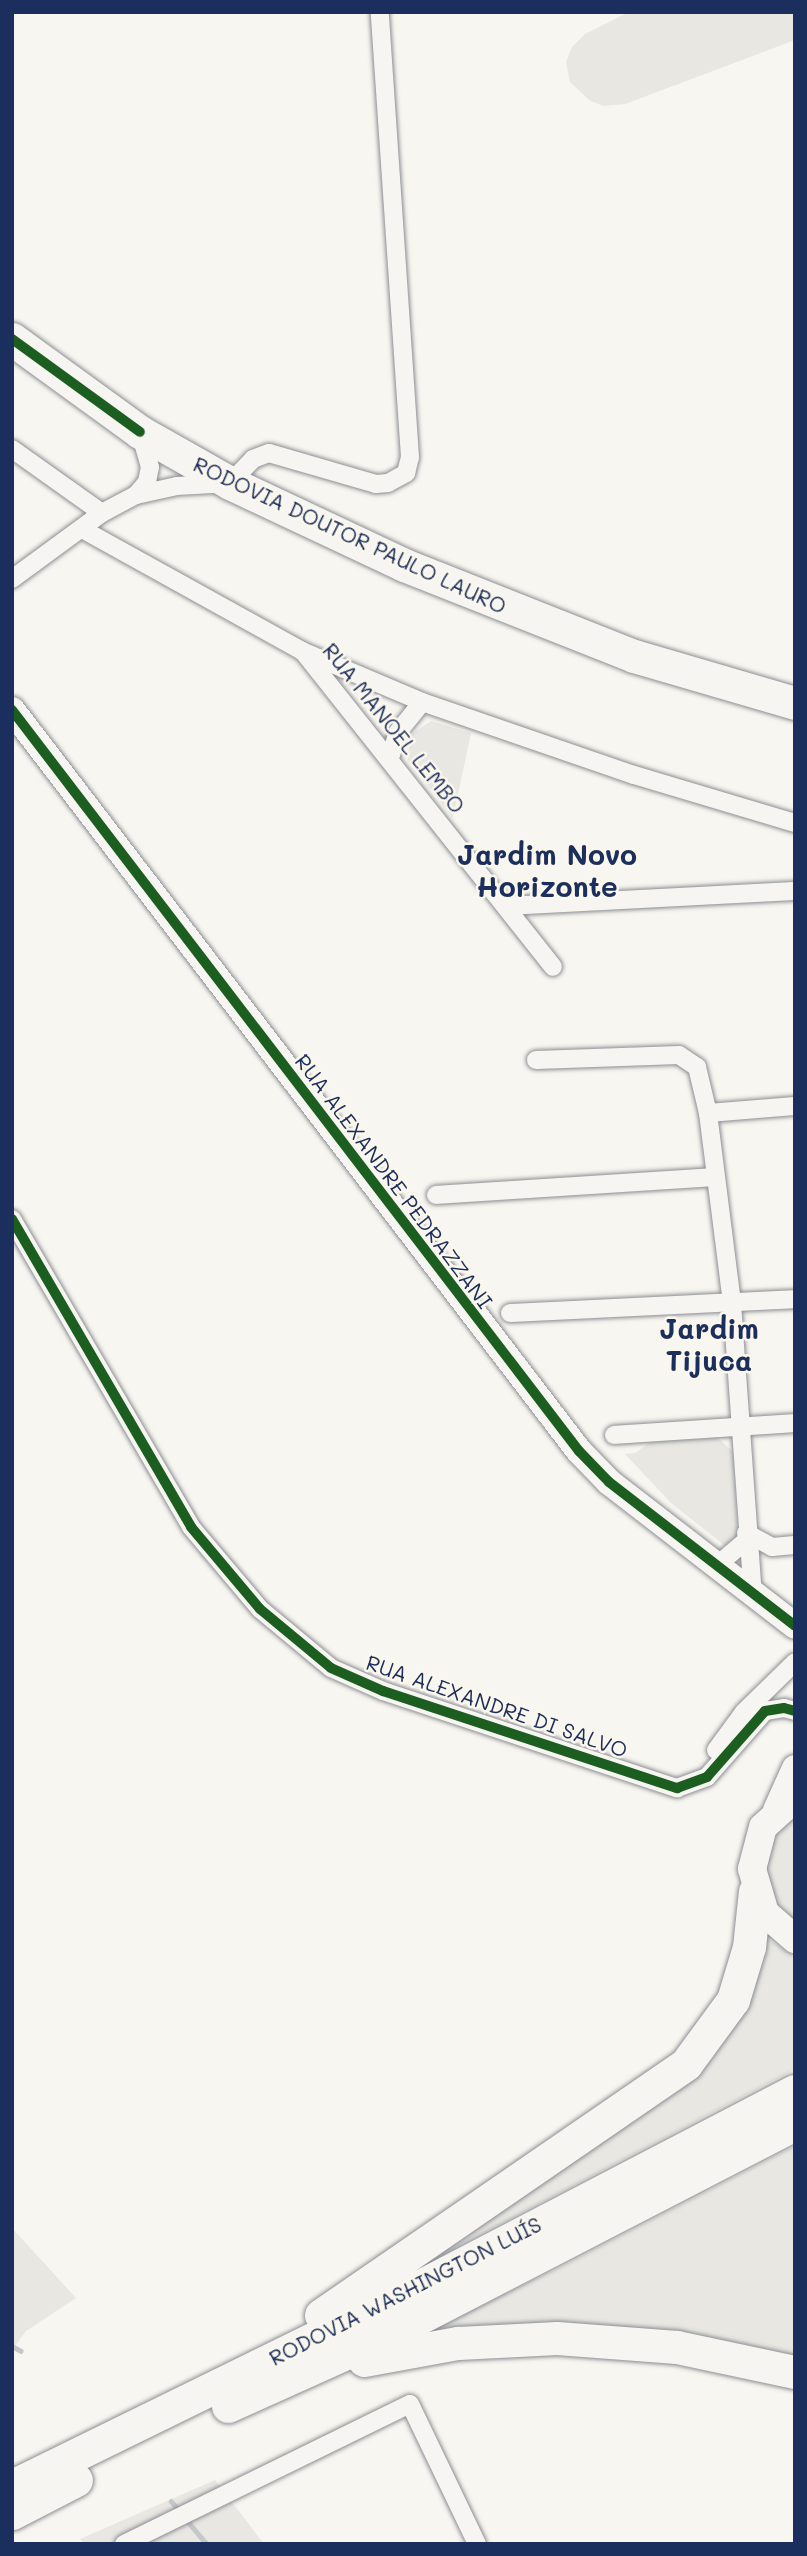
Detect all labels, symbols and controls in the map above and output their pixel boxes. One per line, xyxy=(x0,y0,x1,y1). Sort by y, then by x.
street label: RODOVIA DOUTOR PAULO LAURO xyxy=(189,451,511,619)
street label: RUA MANOEL LEMBO xyxy=(318,638,470,818)
district label: Jardim Novo Horizonte xyxy=(457,837,637,903)
street label: RUA ALEXANDRE PEDRAZZANI xyxy=(290,1049,498,1313)
district label: Jardim Tijuca xyxy=(659,1311,759,1377)
street label: RUA ALEXANDRE DI SALVO xyxy=(363,1649,631,1763)
street label: RODOVIA WASHINGTON LUÍS xyxy=(265,2211,545,2371)

